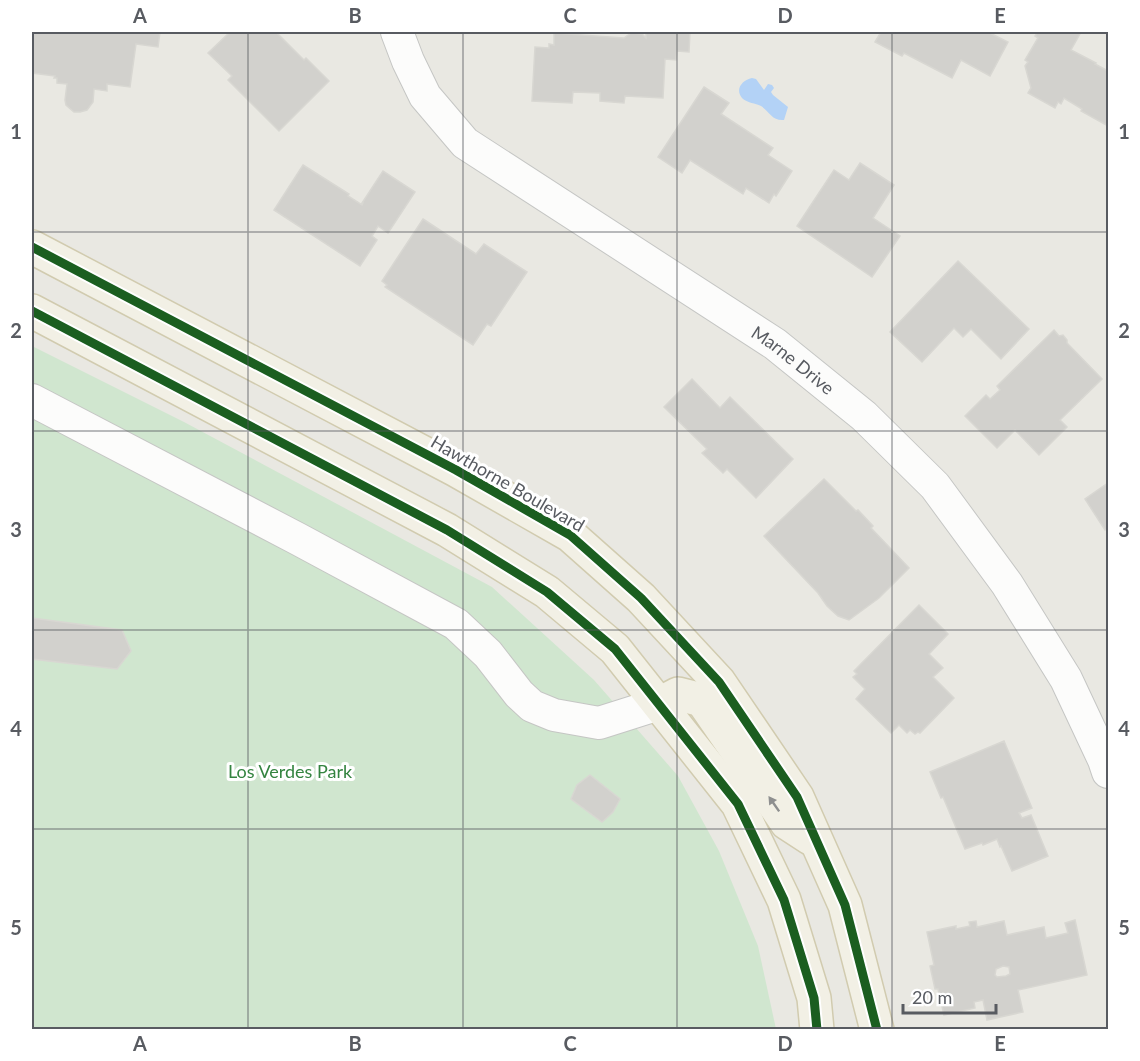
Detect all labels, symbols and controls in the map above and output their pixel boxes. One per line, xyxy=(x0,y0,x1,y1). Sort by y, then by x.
text: A xyxy=(132,3,147,27)
text: B xyxy=(348,3,362,27)
text: C xyxy=(563,3,577,27)
text: D xyxy=(777,3,793,27)
text: E xyxy=(994,3,1006,27)
text: 1 xyxy=(10,119,22,143)
text: 1 xyxy=(1118,119,1130,143)
text: 2 xyxy=(10,318,22,342)
text: 2 xyxy=(1118,318,1130,342)
street label: Marne Drive xyxy=(747,321,839,399)
street label: Hawthorne Boulevard xyxy=(427,430,589,536)
text: 3 xyxy=(10,517,22,541)
text: 3 xyxy=(1118,517,1130,541)
text: 4 xyxy=(10,716,22,740)
text: 4 xyxy=(1118,716,1130,740)
park label: Los Verdes Park xyxy=(228,760,353,782)
one-way arrow xyxy=(768,796,779,812)
text: 5 xyxy=(10,915,22,939)
text: 5 xyxy=(1118,915,1130,939)
scale bar xyxy=(903,977,996,1015)
text: 20 m xyxy=(912,986,952,1008)
text: A xyxy=(132,1031,147,1055)
text: B xyxy=(348,1031,362,1055)
text: C xyxy=(563,1031,577,1055)
text: D xyxy=(777,1031,793,1055)
text: E xyxy=(994,1031,1006,1055)

